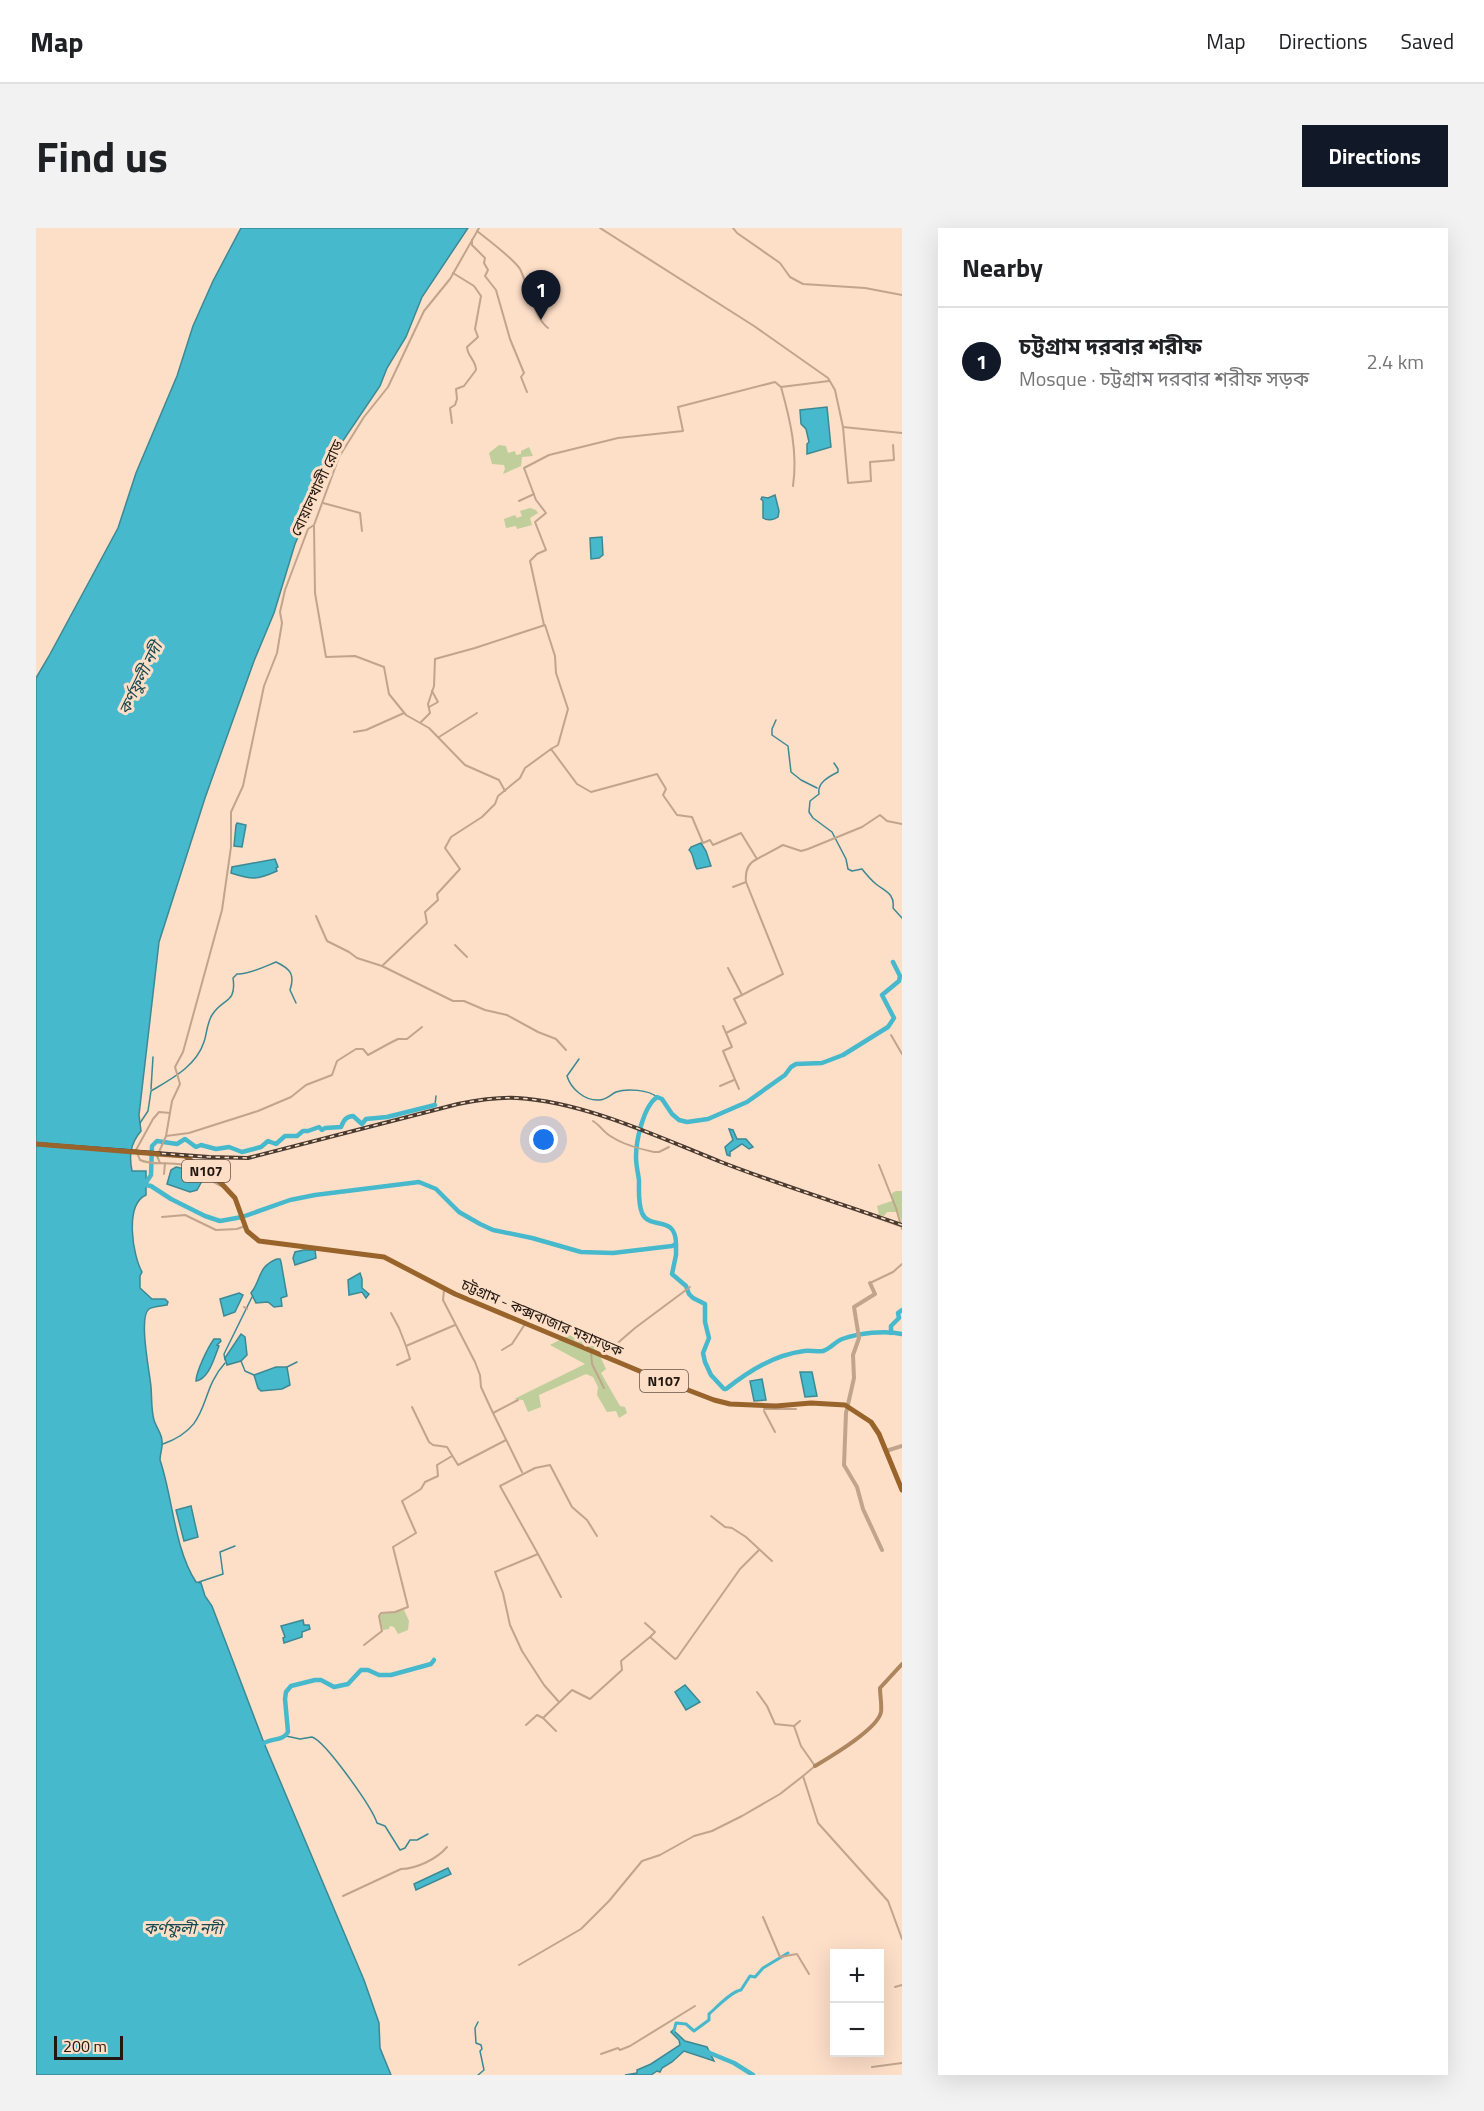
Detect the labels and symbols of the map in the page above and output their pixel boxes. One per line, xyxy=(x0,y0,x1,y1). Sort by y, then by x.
pin: 1 xyxy=(522,270,560,320)
street label: বোয়ালখালী রোড xyxy=(284,436,349,540)
water label: কর্ণফুলী নদী xyxy=(112,635,169,718)
your location xyxy=(529,1125,558,1154)
road number: N107 xyxy=(182,1160,230,1182)
street label: চট্টগ্রাম - কক্সবাজার মহাসড়ক xyxy=(457,1273,628,1362)
road number: N107 xyxy=(640,1370,688,1392)
water label: কর্ণফুলী নদী xyxy=(144,1916,225,1940)
scale bar xyxy=(54,2033,123,2060)

